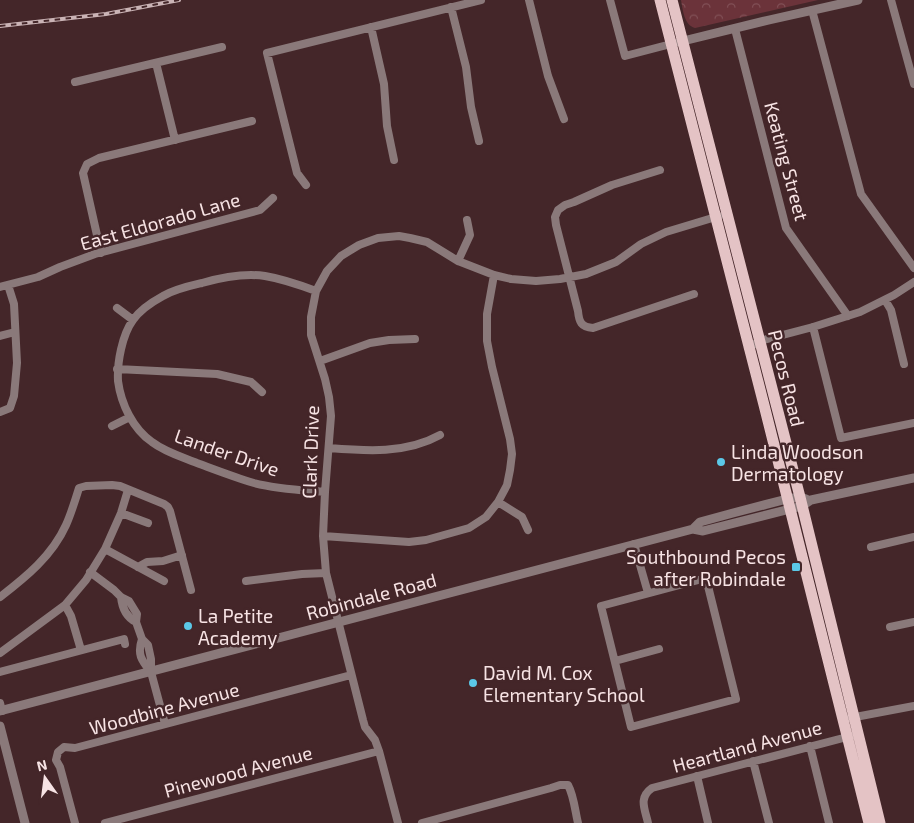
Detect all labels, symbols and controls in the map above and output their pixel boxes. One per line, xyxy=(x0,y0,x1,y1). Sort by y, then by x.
street label: Keating Street xyxy=(760,99,814,223)
street label: East Eldorado Lane xyxy=(77,187,243,255)
street label: Pecos Road xyxy=(764,327,810,429)
street label: Clark Drive xyxy=(297,405,323,499)
street label: Lander Drive xyxy=(172,423,282,481)
place label: Linda Woodson Dermatology xyxy=(731,440,863,485)
marker: Linda Woodson Dermatology xyxy=(715,456,727,468)
place label: Southbound Pecos after Robindale xyxy=(626,545,786,590)
marker: Southbound Pecos after Robindale xyxy=(790,561,802,573)
street label: Robindale Road xyxy=(303,568,439,624)
place label: La Petite Academy xyxy=(198,604,277,649)
marker: La Petite Academy xyxy=(182,620,194,632)
place label: David M. Cox Elementary School xyxy=(483,661,645,706)
street label: Woodbine Avenue xyxy=(86,677,242,739)
marker: David M. Cox Elementary School xyxy=(467,677,479,689)
street label: Heartland Avenue xyxy=(670,715,824,777)
street label: Pinewood Avenue xyxy=(161,740,315,802)
north arrow xyxy=(20,753,70,803)
text: N xyxy=(35,755,49,774)

